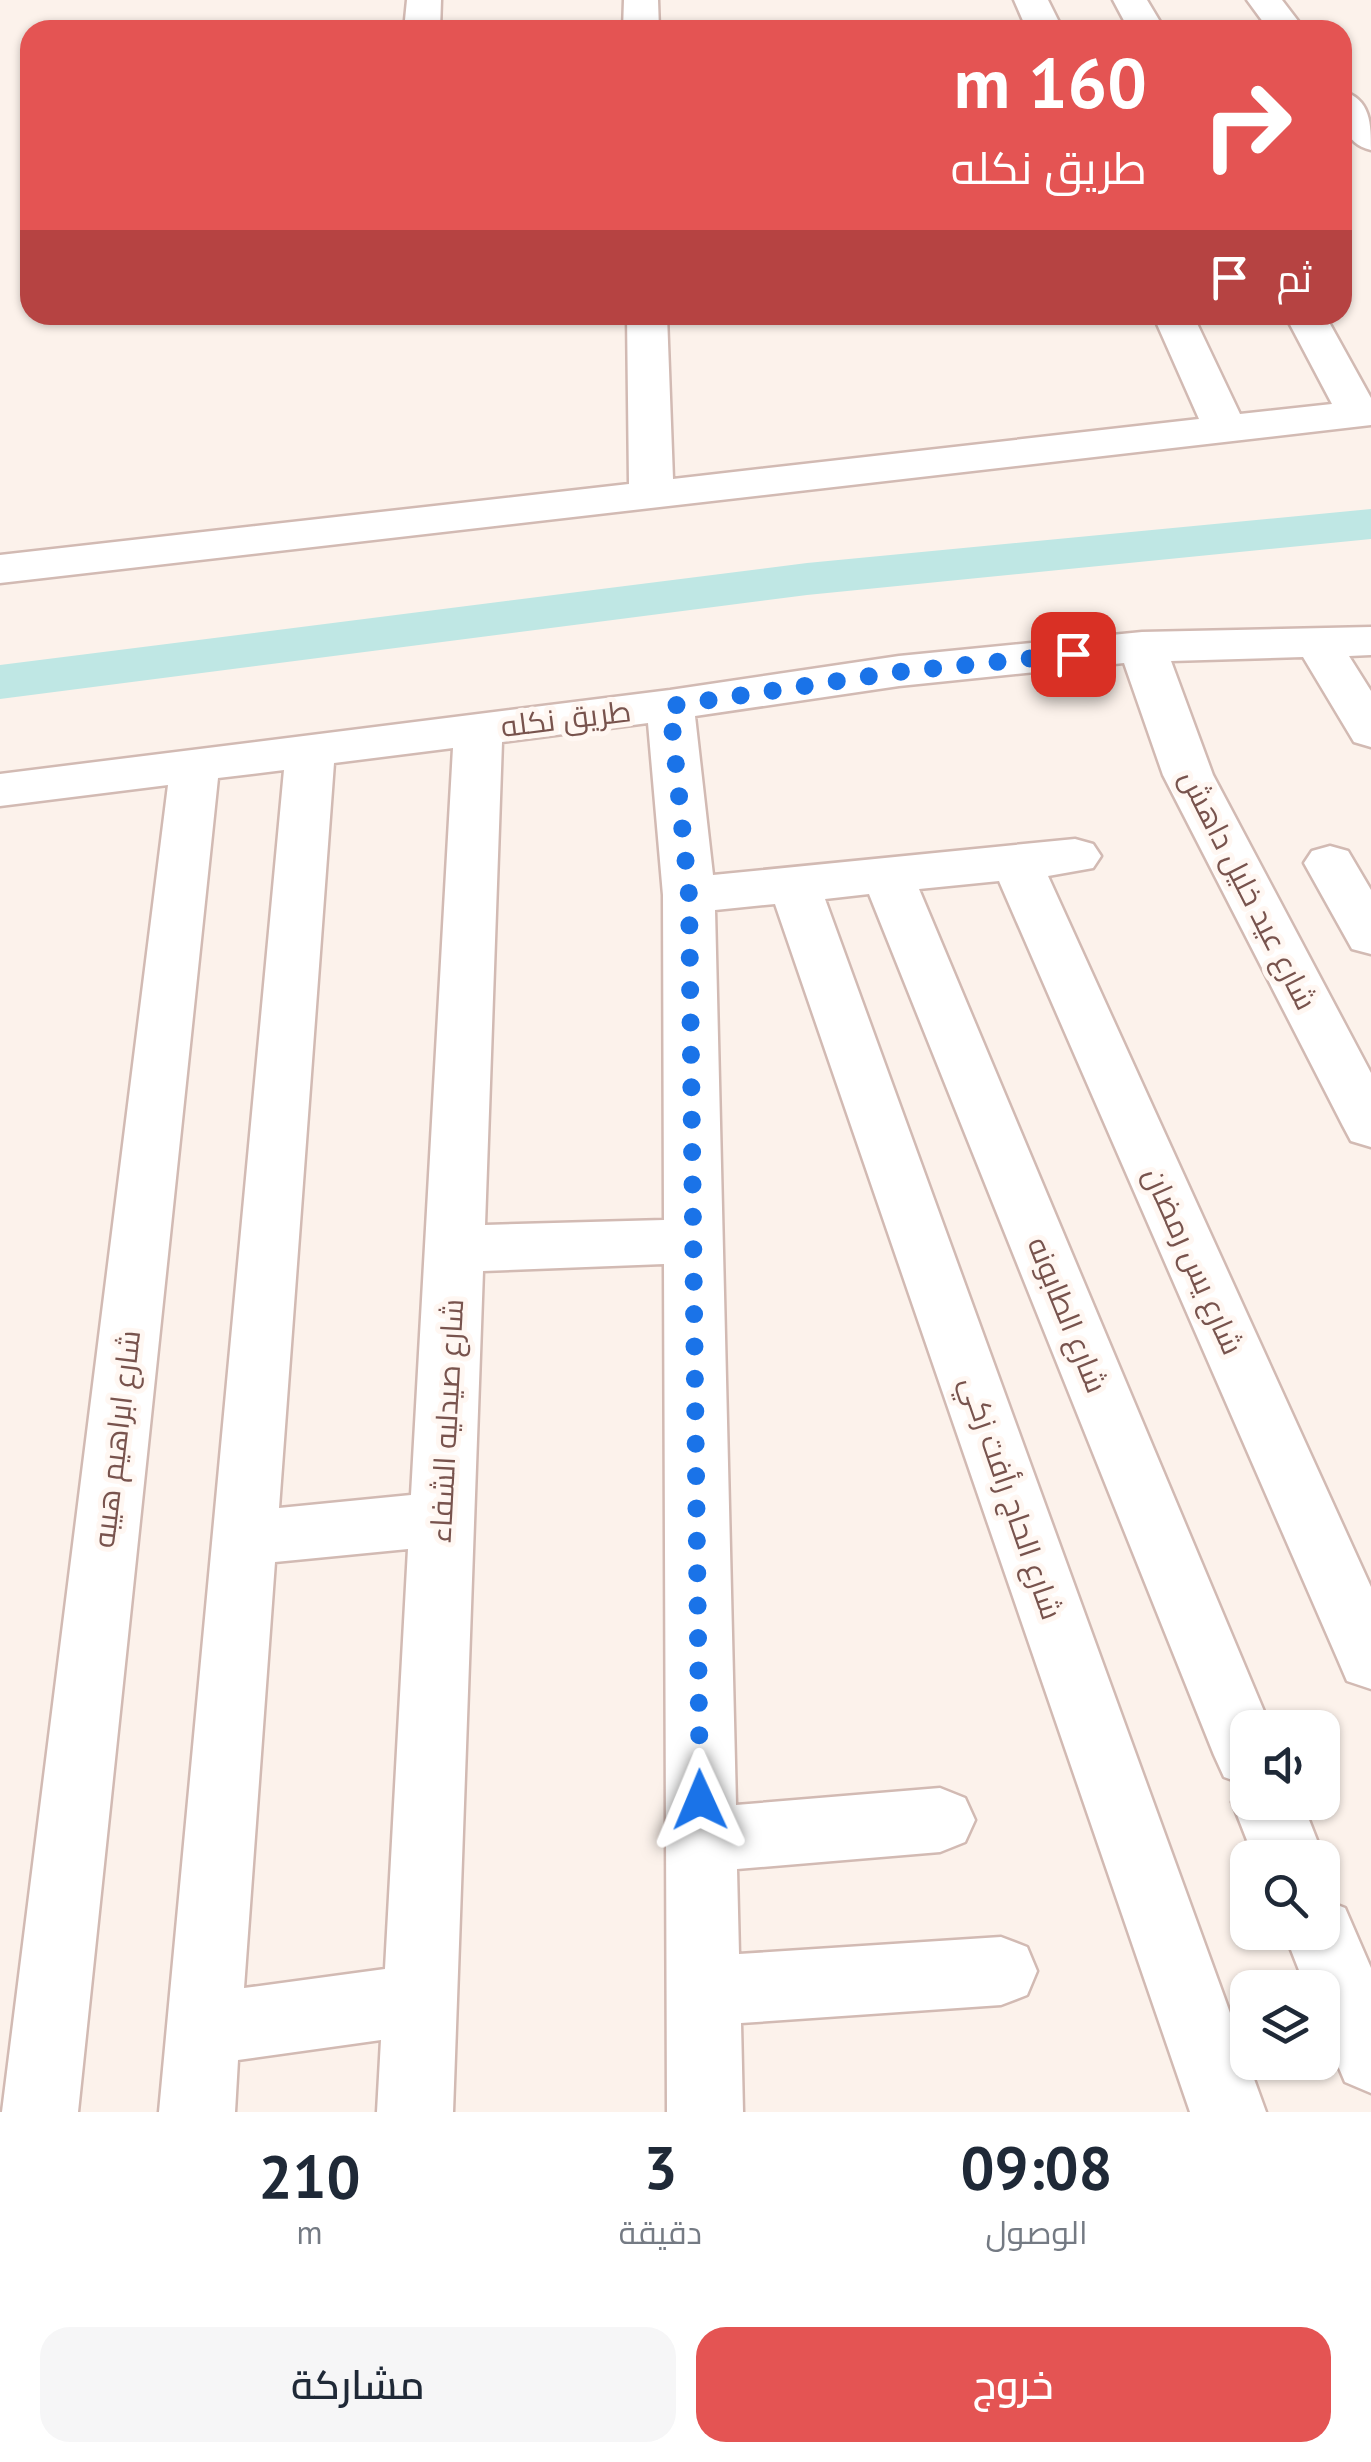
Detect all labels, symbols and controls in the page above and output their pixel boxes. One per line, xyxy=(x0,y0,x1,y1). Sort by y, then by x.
text: 160 m xyxy=(954,37,1147,127)
icon: right xyxy=(1182,60,1312,190)
text: طريق نكله xyxy=(951,138,1147,196)
icon: arrive xyxy=(1202,250,1257,305)
text: ثم xyxy=(1277,253,1312,302)
pin xyxy=(1031,612,1116,697)
icon: arrive xyxy=(1046,627,1101,682)
street label: طريق نكله xyxy=(498,690,633,745)
street label: شارع عيد خليل داهش xyxy=(1170,763,1327,1017)
street label: شارع يس رمضان xyxy=(1134,1161,1253,1361)
street label: شارع الطابونه xyxy=(1018,1231,1117,1399)
street label: شارع صيدليه الشفاء xyxy=(420,1298,473,1544)
street label: شارع ابراهيم هيبه xyxy=(83,1328,150,1550)
street label: شارع الحاج رأفت زكي xyxy=(948,1371,1072,1626)
map controls xyxy=(1230,1710,1340,2080)
button: sound xyxy=(1230,1710,1340,1820)
position arrow xyxy=(648,1748,752,1852)
button: search xyxy=(1230,1840,1340,1950)
button: layers xyxy=(1230,1970,1340,2080)
text: 3 xyxy=(643,2128,677,2206)
text: 09:08 xyxy=(960,2128,1113,2206)
text: 210 xyxy=(258,2137,360,2215)
text: m xyxy=(296,2211,322,2253)
text: دقيقة xyxy=(619,2211,702,2253)
text: الوصول xyxy=(986,2211,1088,2253)
button: مشاركة xyxy=(40,2327,676,2442)
button: خروج xyxy=(696,2327,1331,2442)

